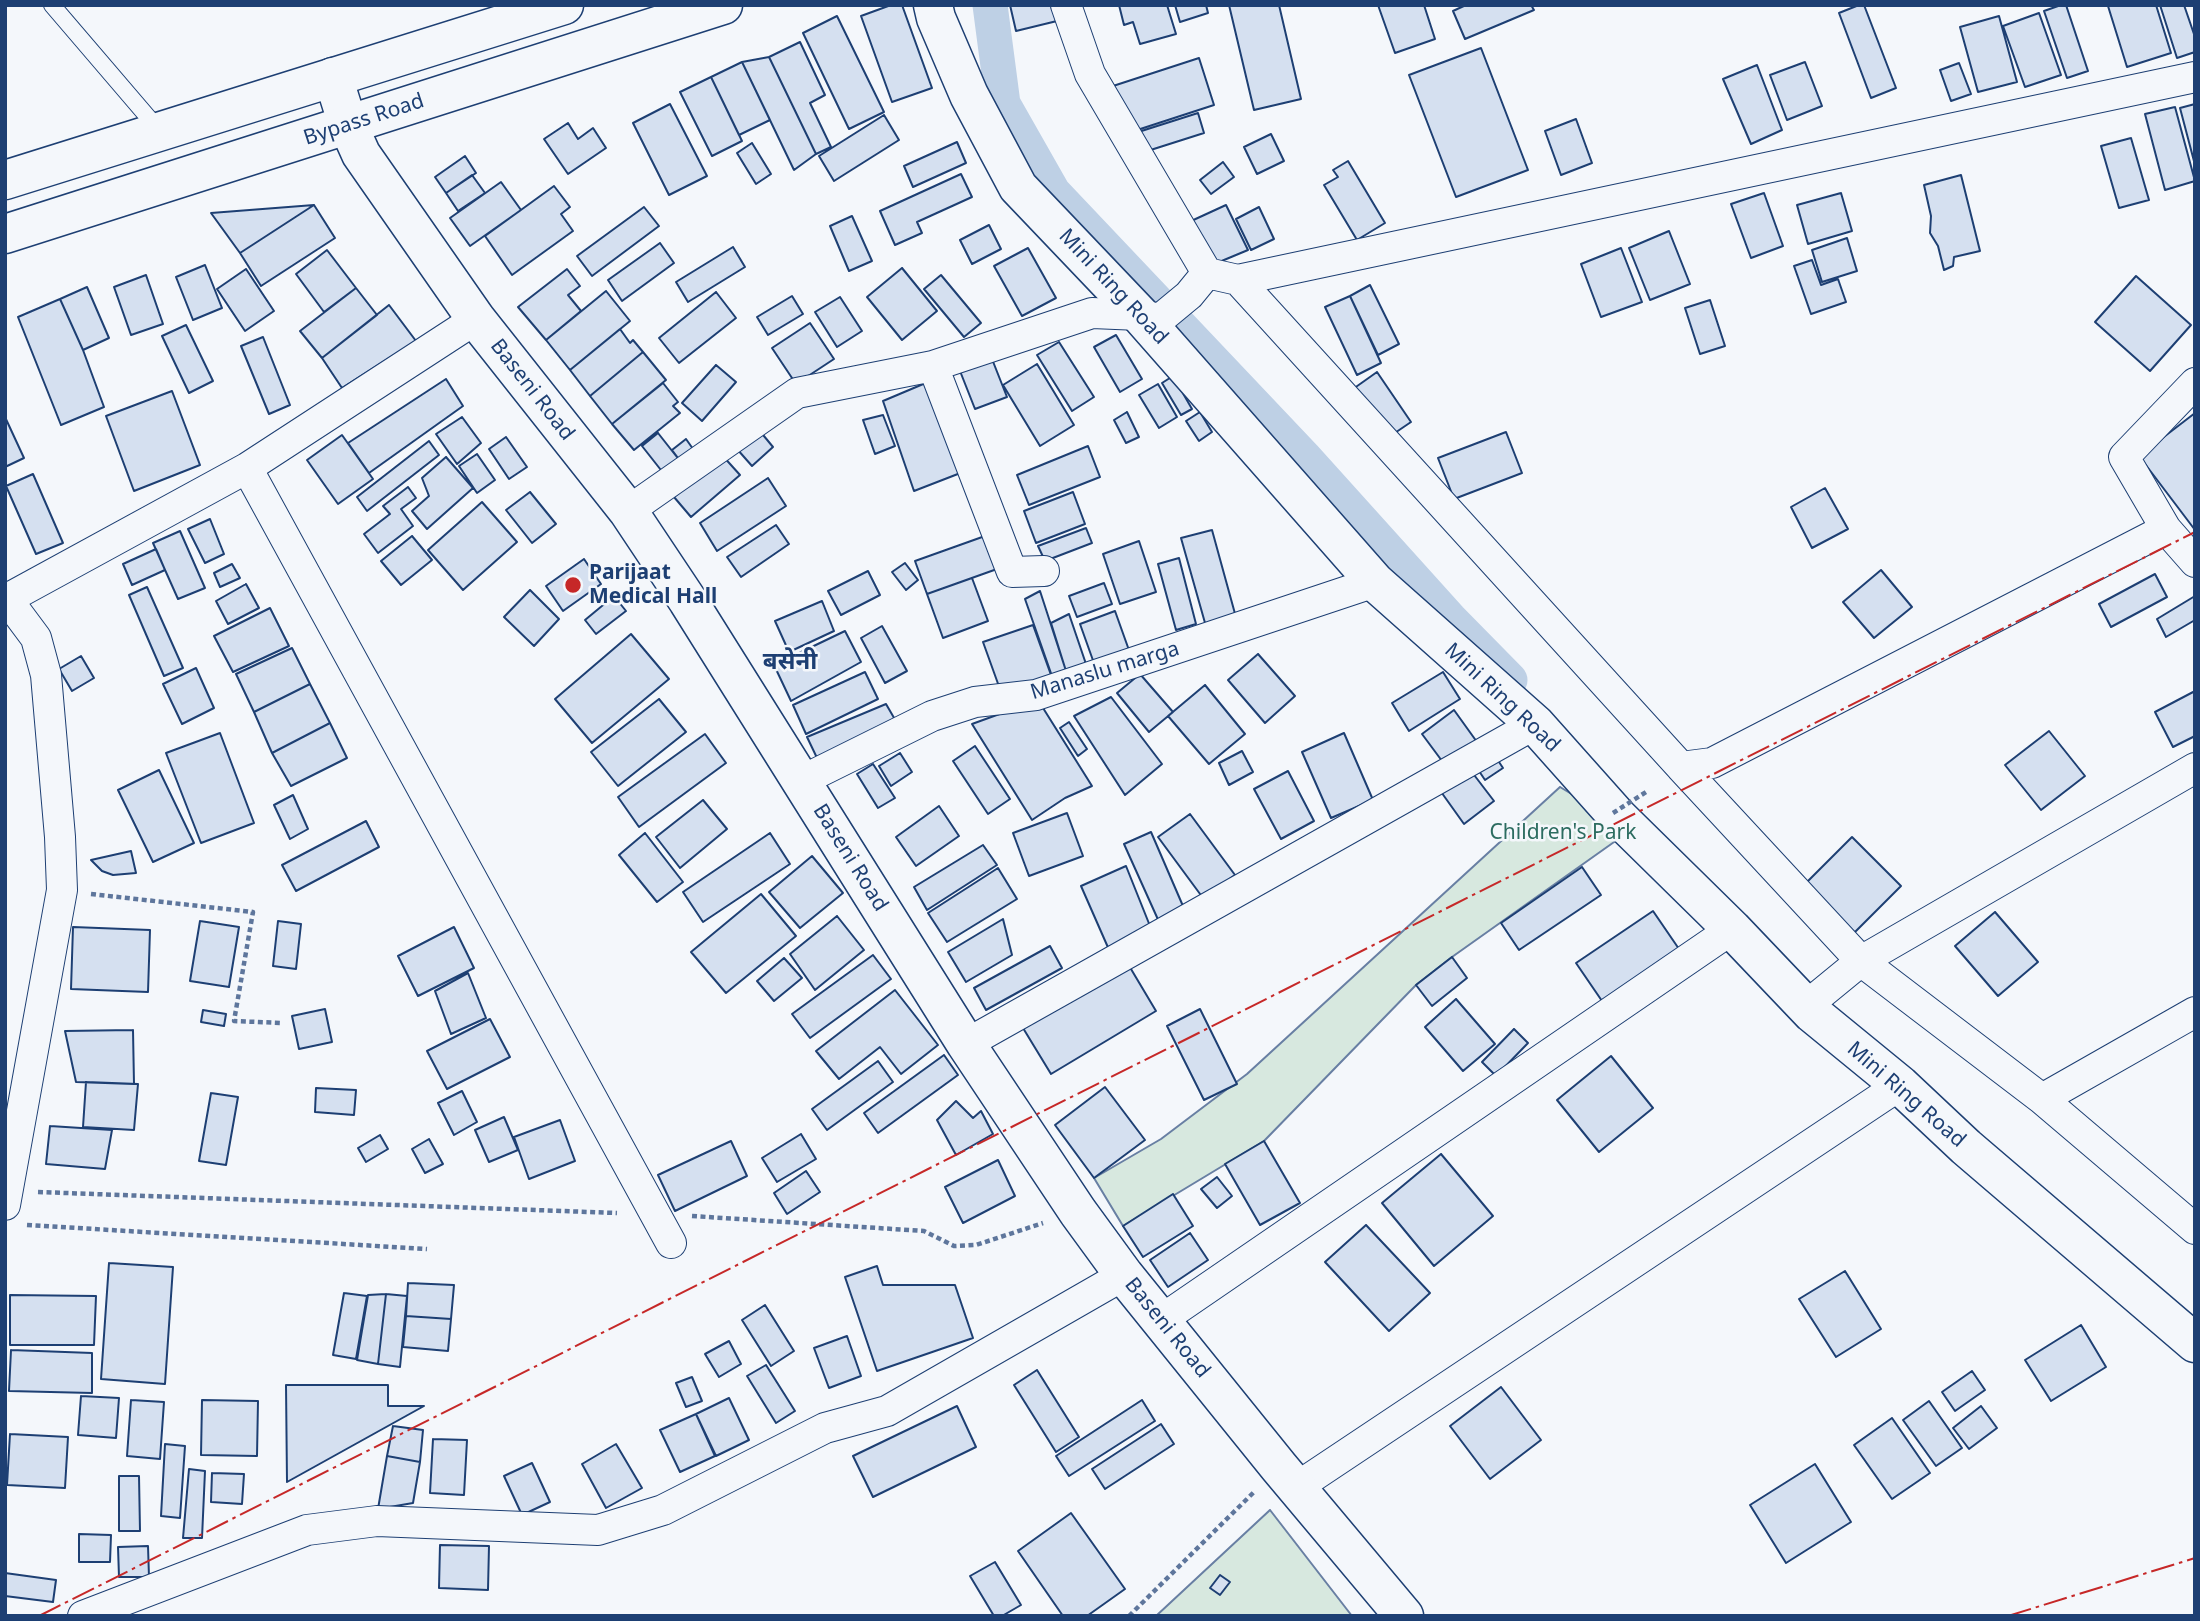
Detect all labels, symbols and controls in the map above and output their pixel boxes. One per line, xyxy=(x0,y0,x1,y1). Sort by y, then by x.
street label: Bypass Road xyxy=(301,89,427,151)
street label: Mini Ring Road xyxy=(1053,224,1173,350)
street label: Baseni Road xyxy=(485,334,579,446)
place label: Parijaat Medical Hall xyxy=(589,560,717,610)
marker: Parijaat Medical Hall xyxy=(563,575,583,595)
street label: Manaslu marga xyxy=(1028,636,1182,706)
street label: Mini Ring Road xyxy=(1439,638,1565,758)
district label: बसेनी xyxy=(763,648,817,676)
street label: Baseni Road xyxy=(807,800,893,916)
park label: Children's Park xyxy=(1490,820,1636,846)
street label: Mini Ring Road xyxy=(1842,1037,1970,1153)
street label: Baseni Road xyxy=(1119,1273,1215,1383)

